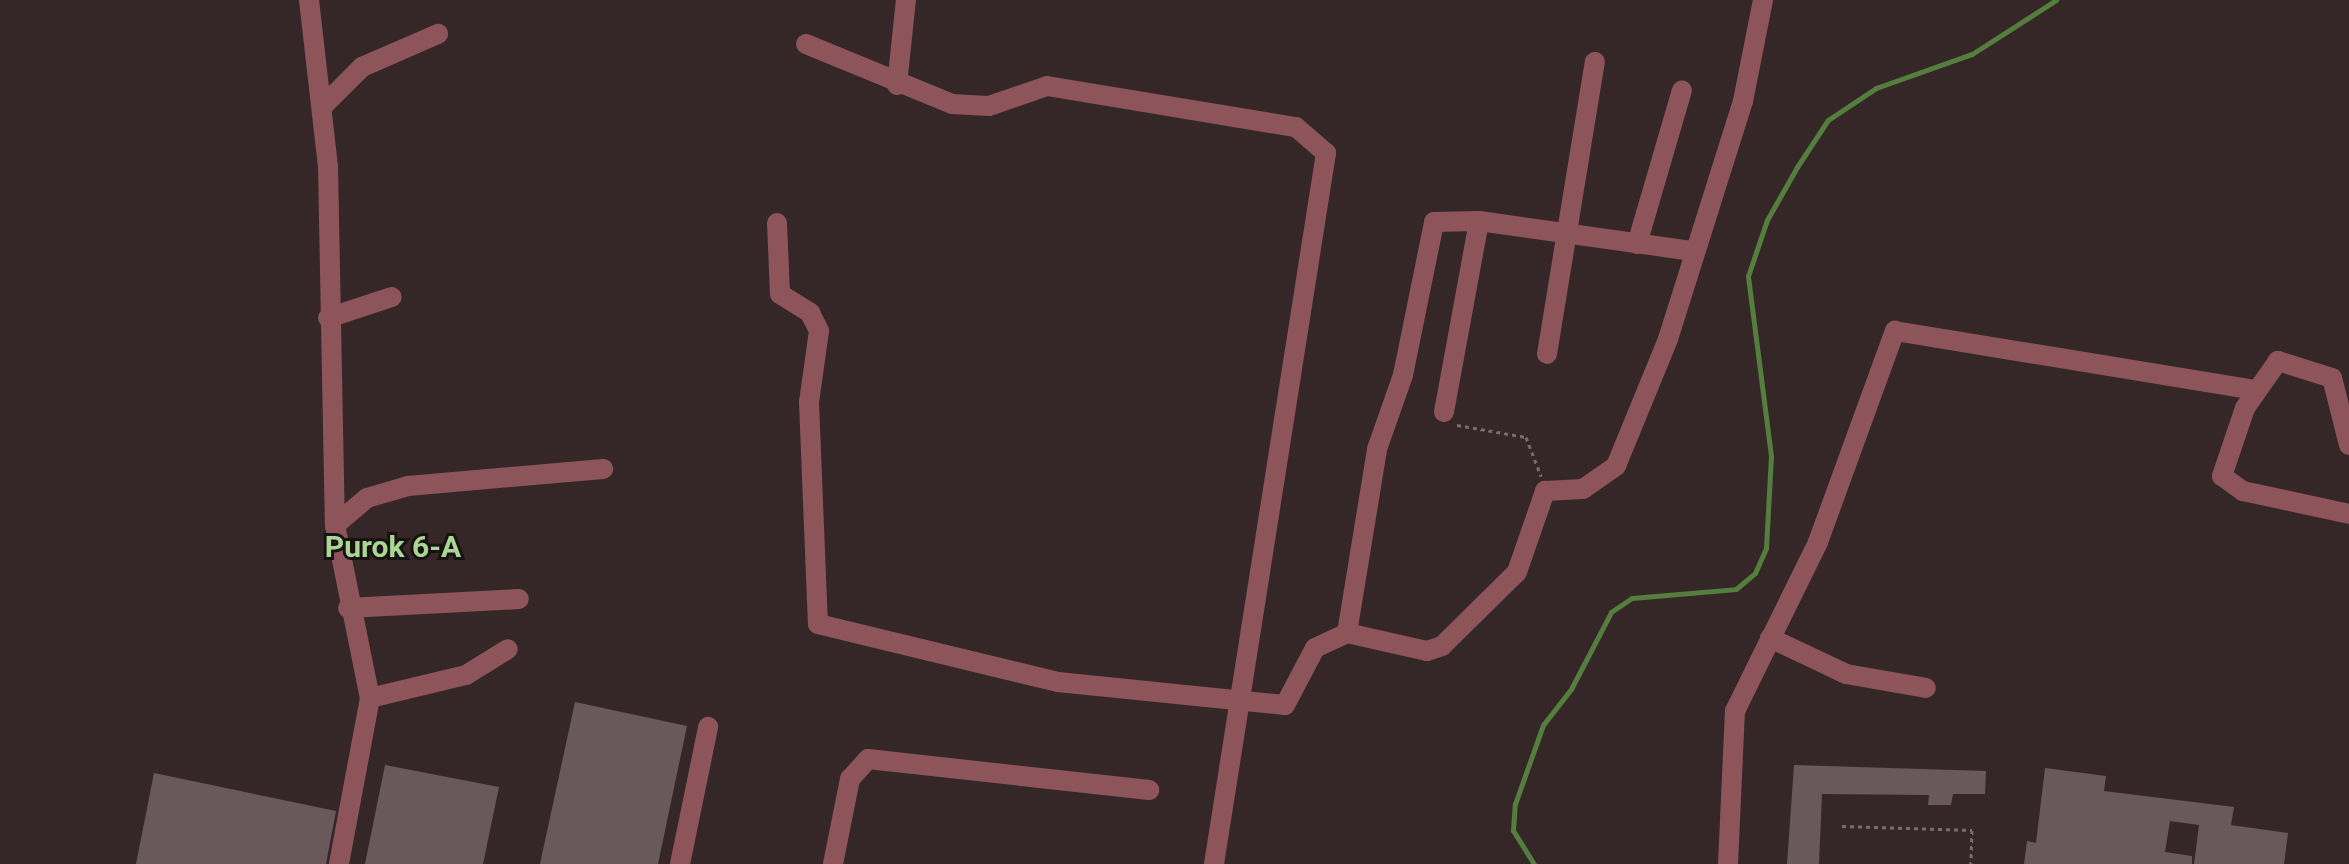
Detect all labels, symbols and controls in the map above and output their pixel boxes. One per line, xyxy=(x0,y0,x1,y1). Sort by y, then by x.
district label: Purok 6-A xyxy=(325,529,461,565)

